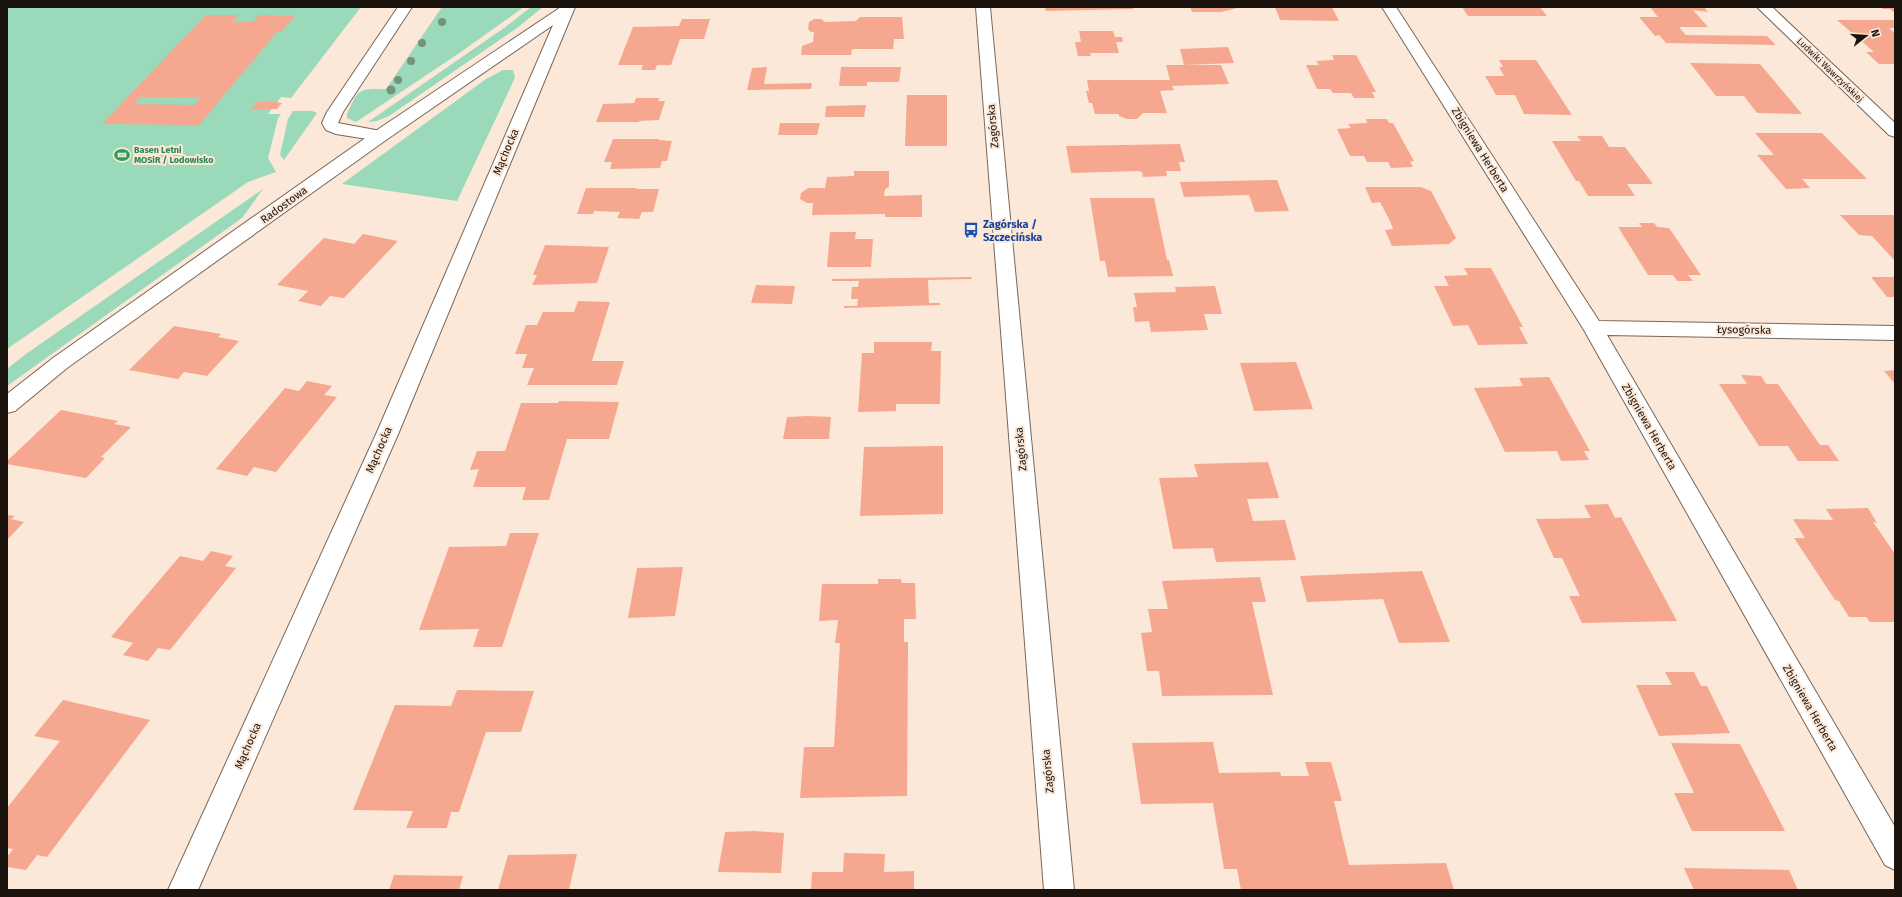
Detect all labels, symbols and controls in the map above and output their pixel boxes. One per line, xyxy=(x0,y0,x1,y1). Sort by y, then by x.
north arrow xyxy=(1846,16,1886,56)
text: N xyxy=(1868,28,1882,39)
street label: Ludwiki Wawrzyńskiej xyxy=(1795,36,1865,104)
street label: Zagórska xyxy=(985,103,1001,149)
street label: Zbigniewa Herberta xyxy=(1449,105,1511,195)
street label: Mąchocka xyxy=(490,127,522,177)
place label: Basen Letni MOSiR / Lodowisko xyxy=(134,145,213,165)
sports icon: Basen Letni MOSiR / Lodowisko xyxy=(113,146,131,164)
street label: Radostowa xyxy=(258,184,310,226)
place label: Zagórska / Szczecińska xyxy=(983,218,1042,244)
bus stop icon: Zagórska / Szczecińska xyxy=(962,221,980,239)
street label: Łysogórska xyxy=(1717,323,1771,337)
street label: Zbigniewa Herberta xyxy=(1619,381,1679,473)
street label: Mąchocka xyxy=(363,425,395,475)
street label: Zagórska xyxy=(1013,426,1029,472)
street label: Zbigniewa Herberta xyxy=(1780,662,1840,754)
street label: Mąchocka xyxy=(232,721,264,771)
street label: Zagórska xyxy=(1040,748,1056,794)

